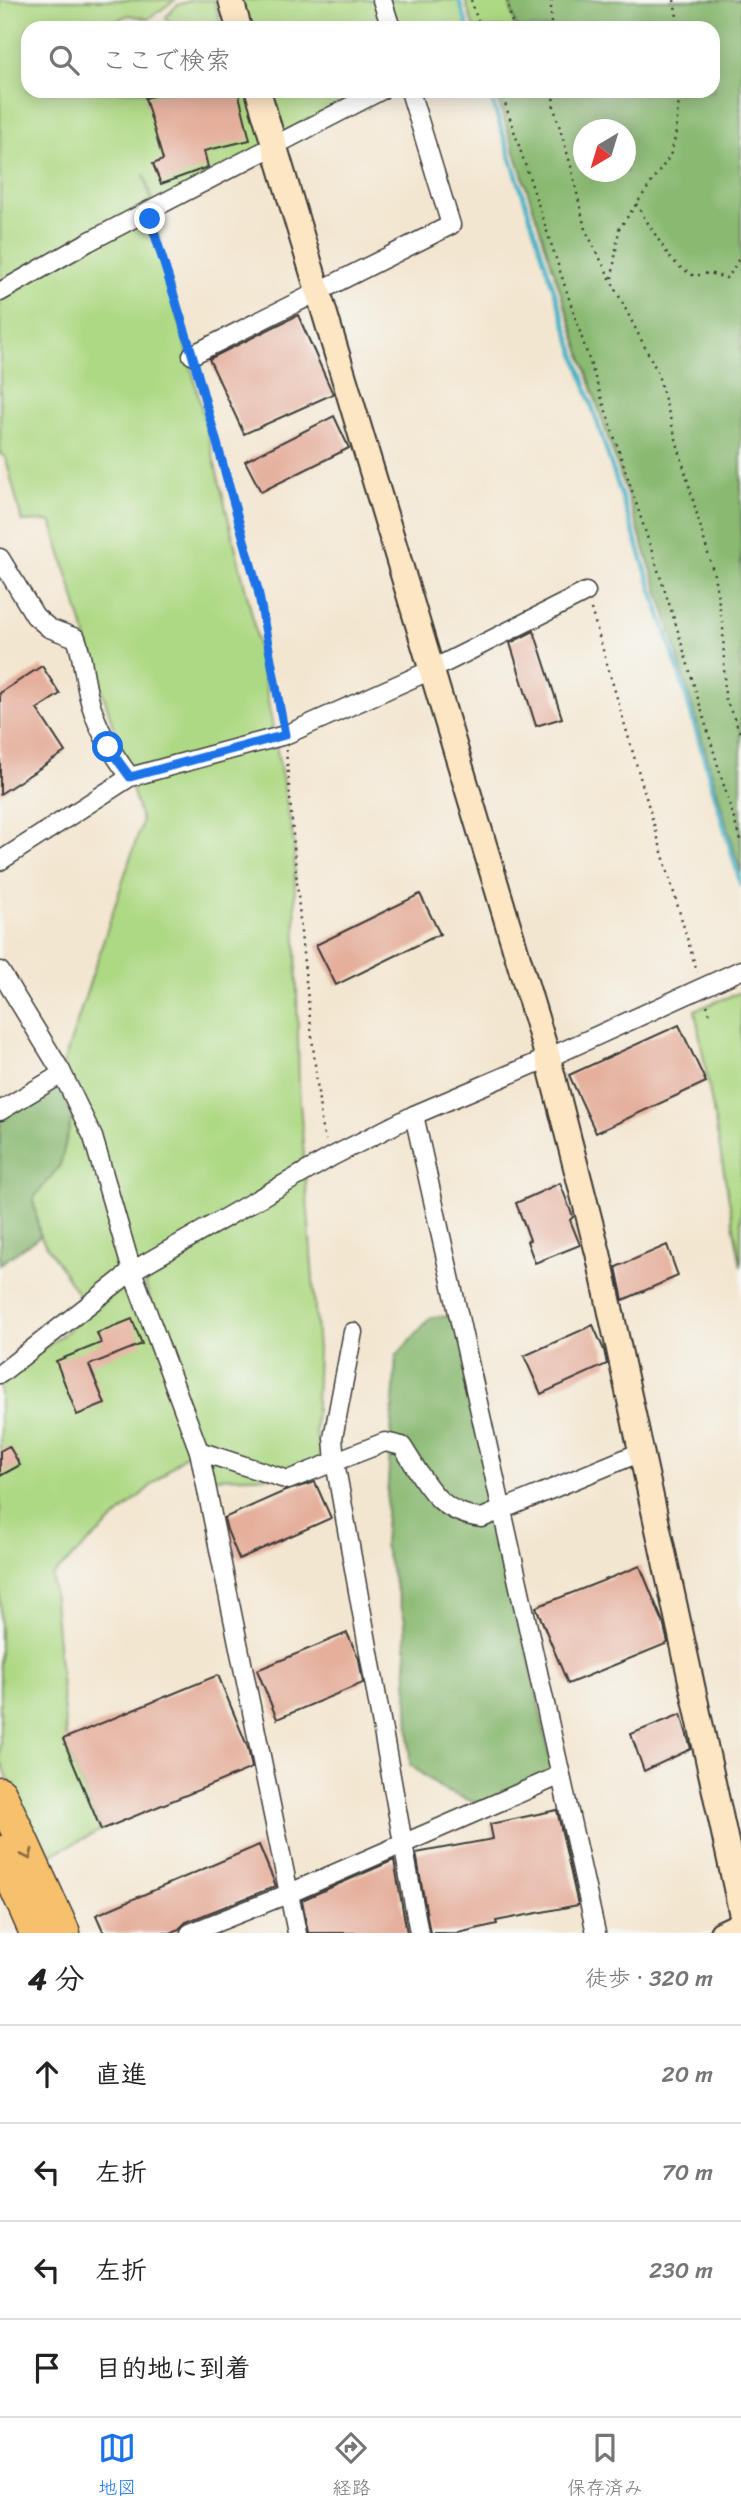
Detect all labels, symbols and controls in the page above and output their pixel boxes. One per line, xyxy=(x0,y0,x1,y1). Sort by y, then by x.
search box xyxy=(21,21,720,98)
text: ここで検索 xyxy=(101,37,231,83)
icon: search xyxy=(45,41,83,79)
north arrow xyxy=(573,119,636,182)
route end xyxy=(134,203,165,234)
route start xyxy=(92,731,123,762)
one-way arrow xyxy=(20,1848,34,1860)
text: 4 分 xyxy=(28,1952,85,2006)
text: 徒歩 · 320 m xyxy=(585,1958,713,1999)
text: 直進 xyxy=(95,2051,147,2097)
text: 20 m xyxy=(662,2054,713,2095)
icon: ahead xyxy=(28,2055,66,2093)
text: 左折 xyxy=(95,2149,147,2195)
text: 70 m xyxy=(662,2152,713,2193)
icon: left xyxy=(28,2153,66,2191)
text: 左折 xyxy=(95,2247,147,2293)
text: 230 m xyxy=(649,2250,713,2291)
icon: left xyxy=(28,2251,66,2289)
text: 目的地に到着 xyxy=(95,2345,251,2391)
icon: arrive xyxy=(28,2349,66,2387)
tab: 地図 xyxy=(98,2429,136,2504)
tab: 経路 xyxy=(332,2429,371,2504)
tab: 保存済み xyxy=(567,2429,643,2504)

